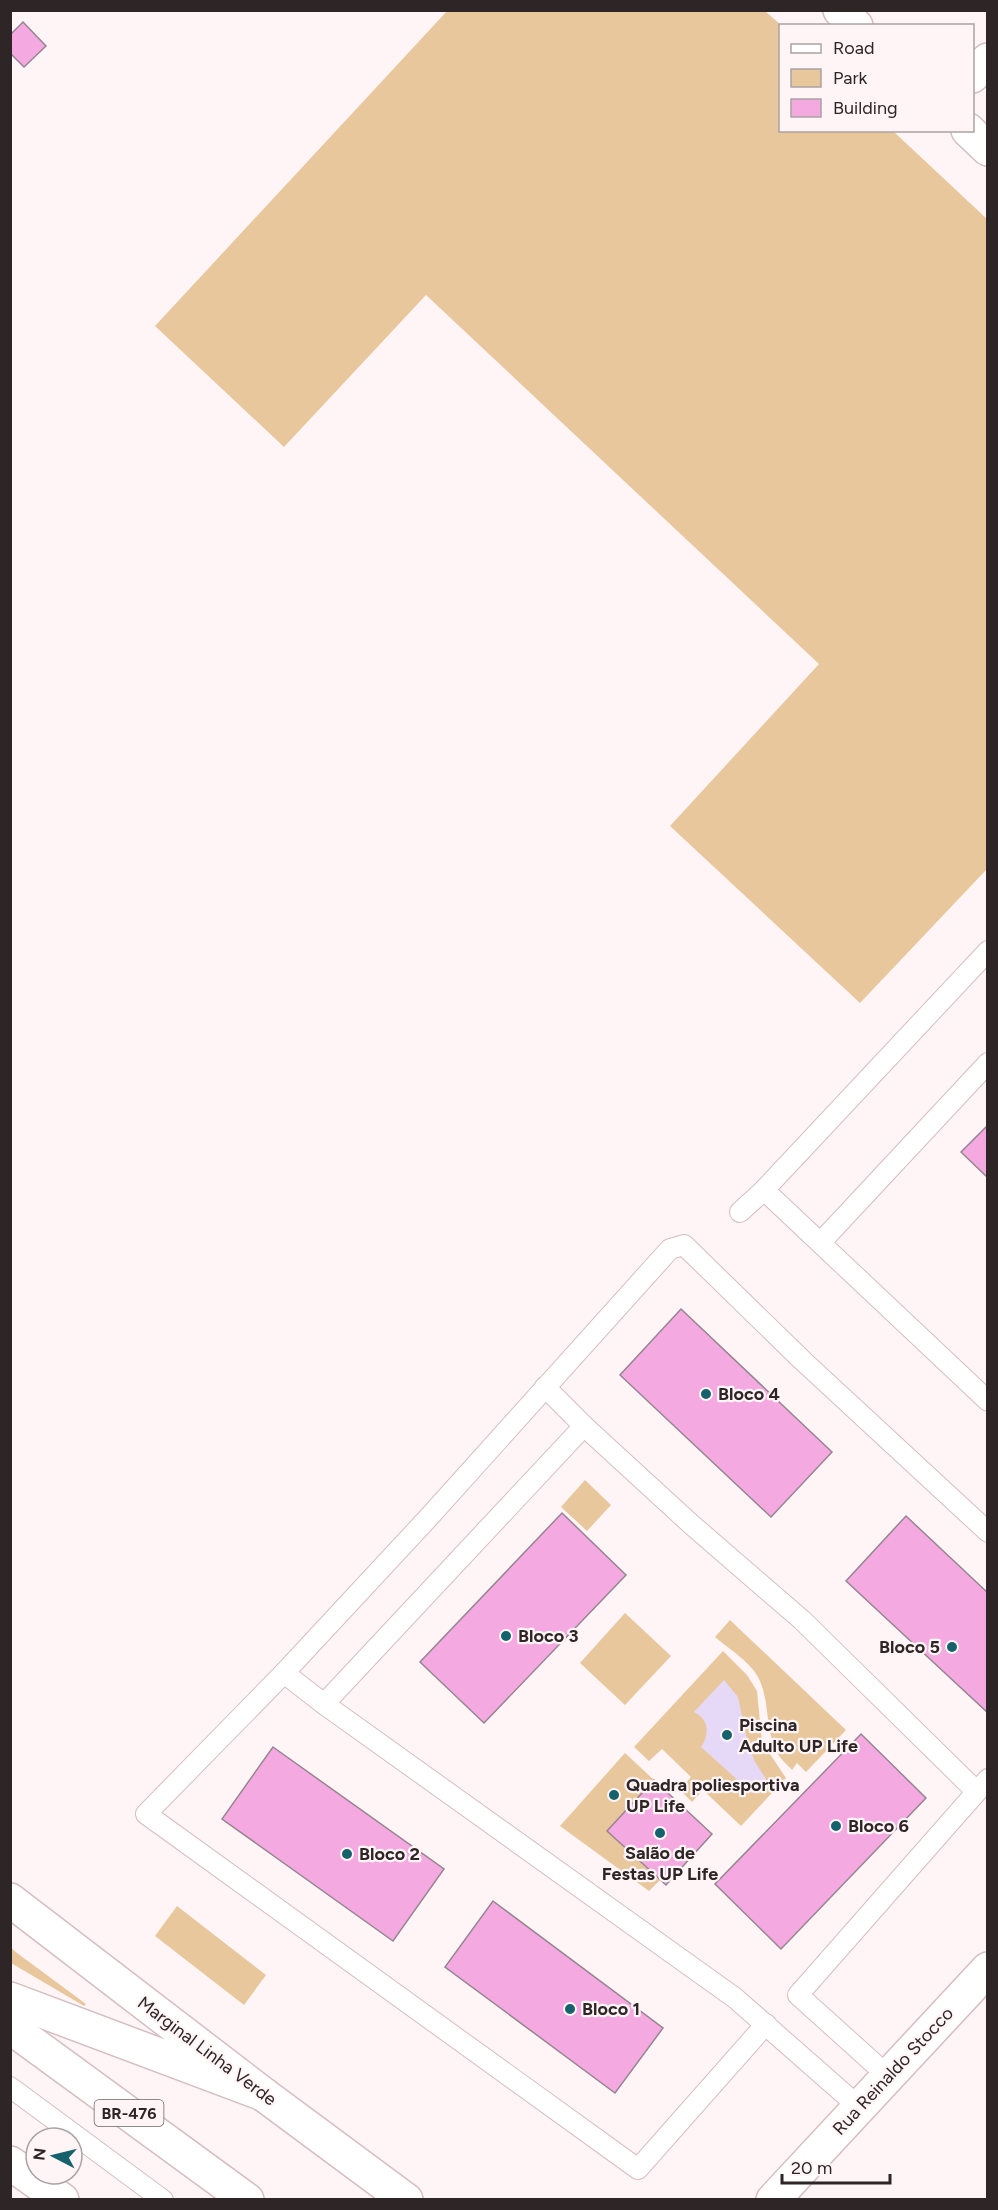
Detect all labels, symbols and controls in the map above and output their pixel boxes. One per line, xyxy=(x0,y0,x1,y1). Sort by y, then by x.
legend xyxy=(779,24,974,132)
text: Road xyxy=(833,37,874,59)
text: Park xyxy=(833,67,868,89)
text: Building xyxy=(833,97,898,119)
place label: Bloco 4 xyxy=(718,1383,780,1405)
marker: Bloco 4 xyxy=(699,1387,713,1401)
place label: Bloco 3 xyxy=(518,1625,578,1647)
marker: Bloco 3 xyxy=(499,1629,513,1643)
place label: Bloco 5 xyxy=(879,1636,940,1658)
marker: Bloco 5 xyxy=(945,1640,959,1654)
place label: Piscina Adulto UP Life xyxy=(739,1714,858,1757)
marker: Piscina Adulto UP Life xyxy=(720,1728,734,1742)
place label: Quadra poliesportiva UP Life xyxy=(626,1774,800,1817)
marker: Quadra poliesportiva UP Life xyxy=(607,1788,621,1802)
place label: Bloco 6 xyxy=(848,1815,909,1837)
marker: Bloco 6 xyxy=(829,1819,843,1833)
marker: Salão de Festas UP Life xyxy=(653,1826,667,1840)
place label: Salão de Festas UP Life xyxy=(602,1842,718,1885)
place label: Bloco 2 xyxy=(359,1843,420,1865)
marker: Bloco 2 xyxy=(340,1847,354,1861)
street label: Marginal Linha Verde xyxy=(133,1992,281,2110)
place label: Bloco 1 xyxy=(582,1998,640,2020)
marker: Bloco 1 xyxy=(563,2002,577,2016)
street label: Rua Reinaldo Stocco xyxy=(828,2002,958,2140)
road number: BR-476 xyxy=(94,2100,164,2126)
north arrow xyxy=(24,2126,84,2186)
text: N xyxy=(29,2147,50,2162)
scale bar xyxy=(782,2147,890,2185)
text: 20 m xyxy=(791,2157,832,2179)

